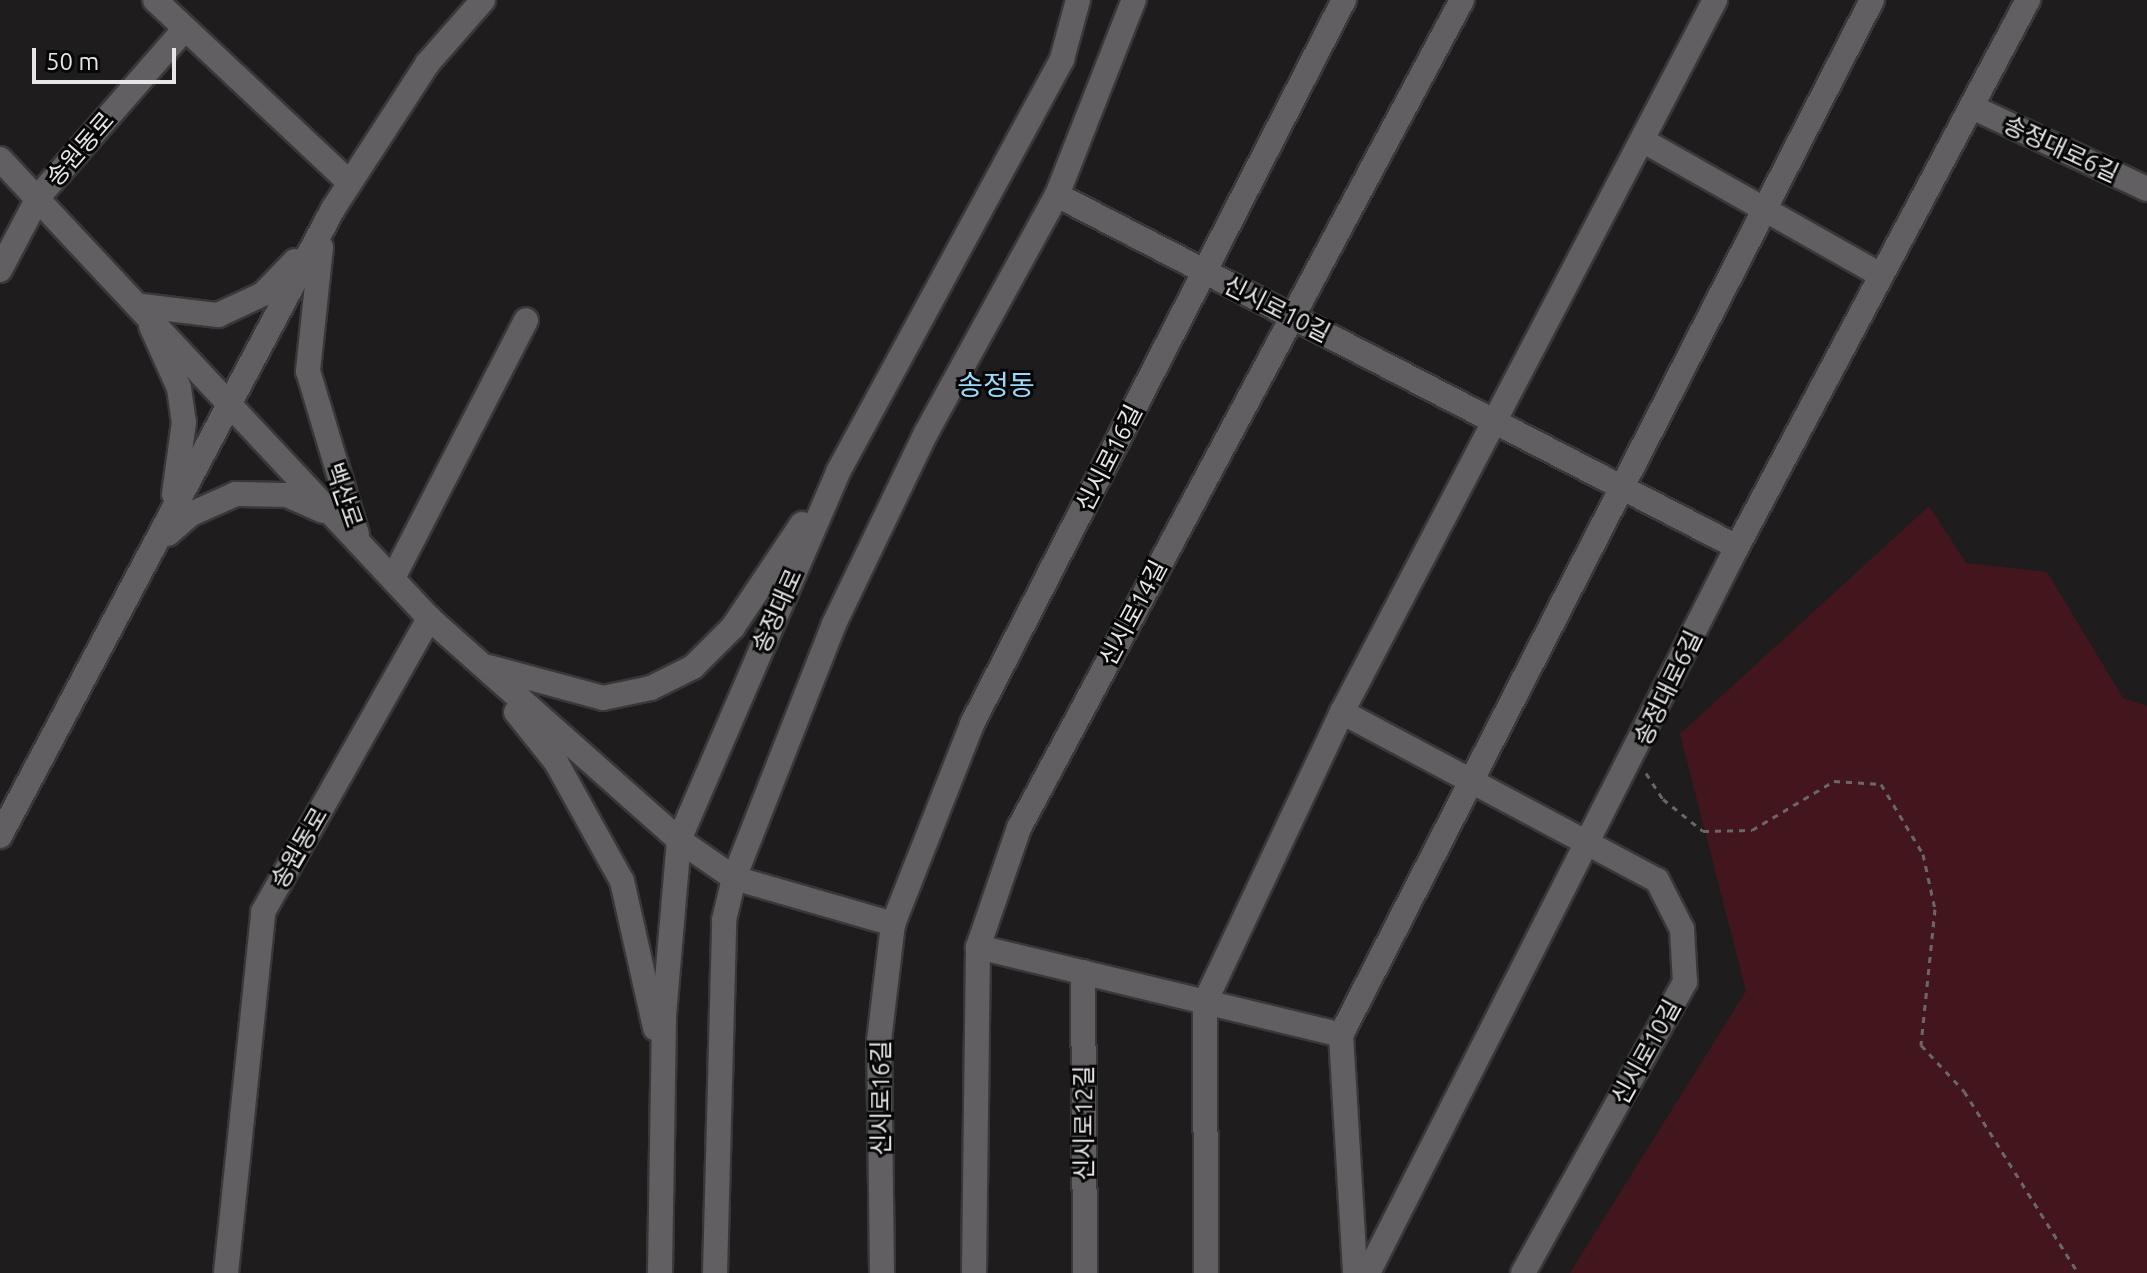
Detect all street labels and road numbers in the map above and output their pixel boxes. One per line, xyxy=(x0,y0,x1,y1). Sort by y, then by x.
street label: 송원동로 xyxy=(40,106,120,192)
street label: 송정대로6길 xyxy=(1999,110,2123,188)
street label: 신시로10길 xyxy=(1219,270,1335,348)
street label: 신시로16길 xyxy=(1070,400,1148,516)
street label: 백산로 xyxy=(320,459,368,531)
street label: 신시로14길 xyxy=(1093,555,1173,671)
street label: 송정대로 xyxy=(746,565,808,657)
street label: 송정대로6길 xyxy=(1628,626,1708,750)
street label: 송원동로 xyxy=(264,803,334,893)
street label: 신시로10길 xyxy=(1605,995,1687,1109)
street label: 신시로16길 xyxy=(867,1040,895,1156)
street label: 신시로12길 xyxy=(1070,1065,1098,1181)

